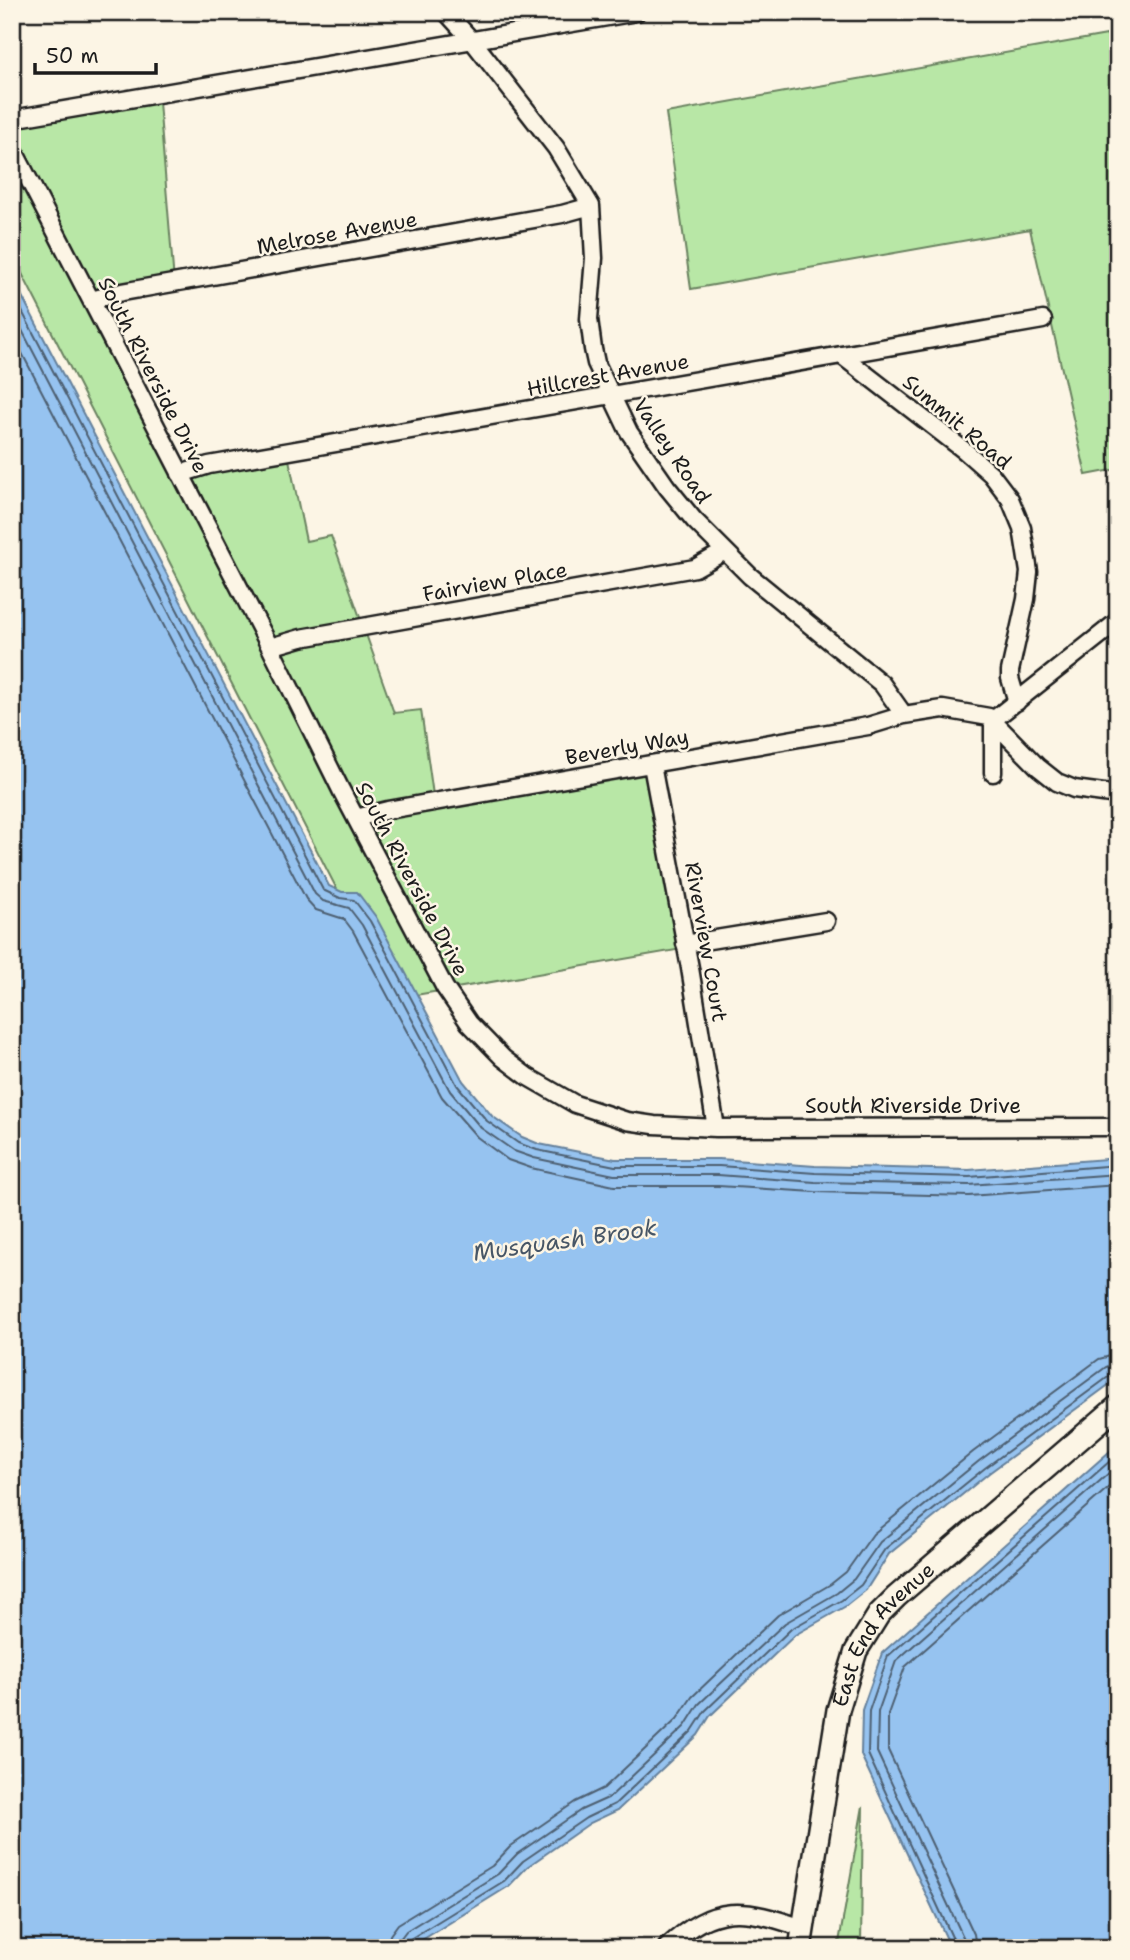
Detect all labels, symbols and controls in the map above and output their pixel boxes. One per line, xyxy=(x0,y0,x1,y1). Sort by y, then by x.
scale bar xyxy=(35,32,156,76)
text: 50 m xyxy=(46,42,99,70)
street label: Melrose Avenue xyxy=(255,205,419,261)
street label: South Riverside Drive xyxy=(91,272,215,478)
street label: Hillcrest Avenue xyxy=(525,347,691,403)
street label: Summit Road xyxy=(897,368,1017,476)
street label: Valley Road xyxy=(626,393,718,509)
street label: Fairview Place xyxy=(420,556,570,608)
street label: Beverly Way xyxy=(563,722,691,772)
street label: South Riverside Drive xyxy=(349,777,475,981)
street label: Riverview Court xyxy=(678,860,734,1024)
street label: South Riverside Drive xyxy=(805,1092,1021,1120)
water label: Musquash Brook xyxy=(471,1212,659,1268)
street label: East End Avenue xyxy=(826,1556,941,1710)

